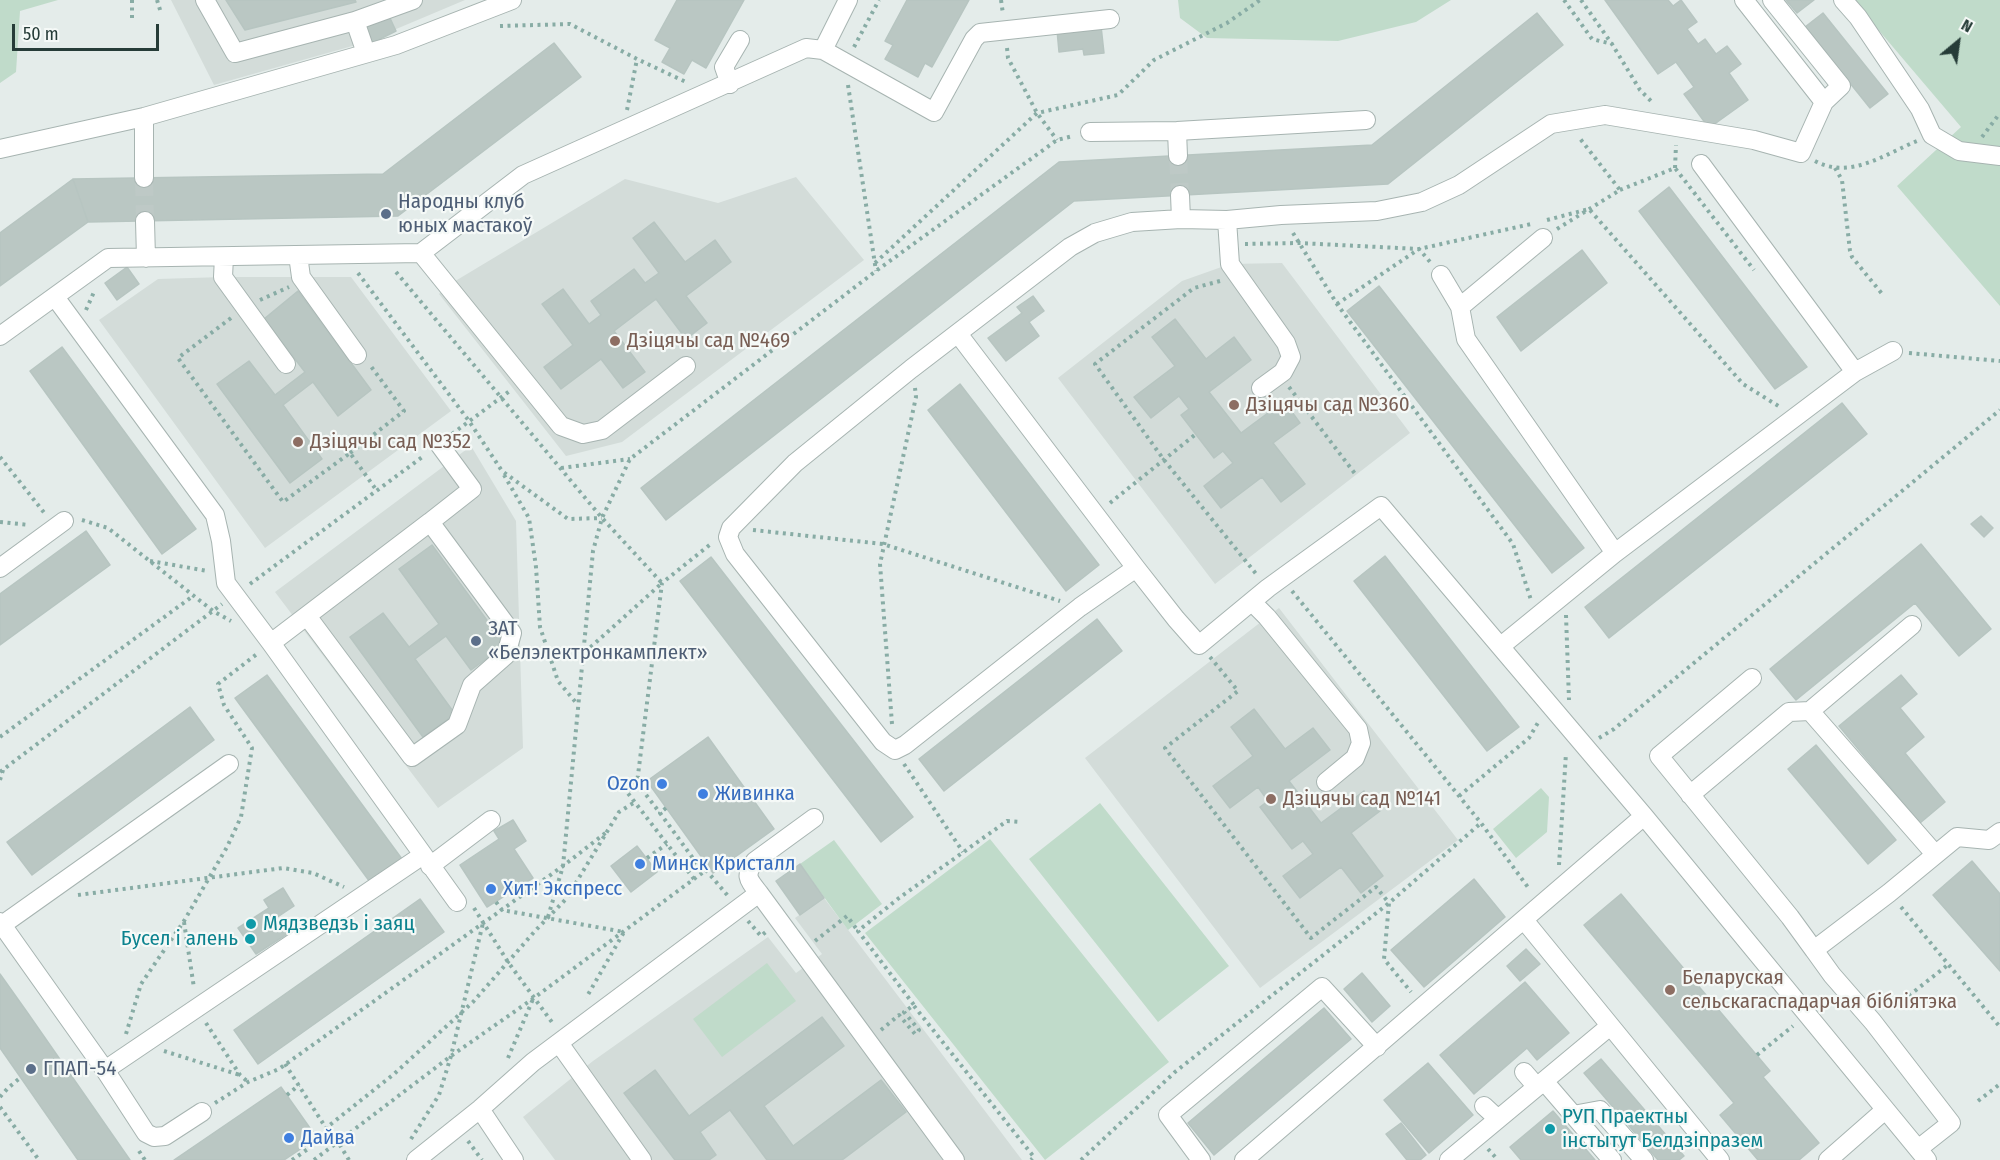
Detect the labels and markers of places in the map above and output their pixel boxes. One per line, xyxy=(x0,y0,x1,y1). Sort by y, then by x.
place label: Народны клуб юных мастакоў xyxy=(398,189,532,239)
marker: Народны клуб юных мастакоў xyxy=(379,207,393,221)
place label: Дзіцячы сад №469 xyxy=(627,328,790,354)
marker: Дзіцячы сад №469 xyxy=(608,334,622,348)
place label: Дзіцячы сад №360 xyxy=(1246,392,1410,418)
marker: Дзіцячы сад №360 xyxy=(1227,398,1241,412)
place label: Дзіцячы сад №352 xyxy=(310,429,471,455)
marker: Дзіцячы сад №352 xyxy=(291,435,305,449)
place label: ЗАТ «Белэлектронкамплект» xyxy=(488,616,708,666)
marker: ЗАТ «Белэлектронкамплект» xyxy=(469,634,483,648)
place label: Ozon xyxy=(607,771,650,797)
marker: Ozon xyxy=(655,777,669,791)
place label: Живинка xyxy=(715,781,795,807)
place label: Дзіцячы сад №141 xyxy=(1283,786,1441,812)
marker: Живинка xyxy=(696,787,710,801)
marker: Дзіцячы сад №141 xyxy=(1264,792,1278,806)
place label: Минск Кристалл xyxy=(652,851,795,877)
marker: Минск Кристалл xyxy=(633,857,647,871)
place label: Хит! Экспресс xyxy=(503,876,622,902)
marker: Хит! Экспресс xyxy=(484,882,498,896)
place label: Мядзведзь і заяц xyxy=(263,911,415,937)
marker: Мядзведзь і заяц xyxy=(244,917,258,931)
place label: Бусел і алень xyxy=(121,926,238,952)
marker: Бусел і алень xyxy=(243,932,257,946)
place label: Беларуская сельскагаспадарчая бібліятэка xyxy=(1682,965,1957,1015)
marker: Беларуская сельскагаспадарчая бібліятэка xyxy=(1663,983,1677,997)
place label: ГПАП-54 xyxy=(43,1056,116,1082)
marker: ГПАП-54 xyxy=(24,1062,38,1076)
place label: РУП Праектны інстытут Белдзіпразем xyxy=(1562,1104,1763,1154)
marker: РУП Праектны інстытут Белдзіпразем xyxy=(1543,1122,1557,1136)
place label: Дайва xyxy=(301,1125,355,1151)
marker: Дайва xyxy=(282,1131,296,1145)

